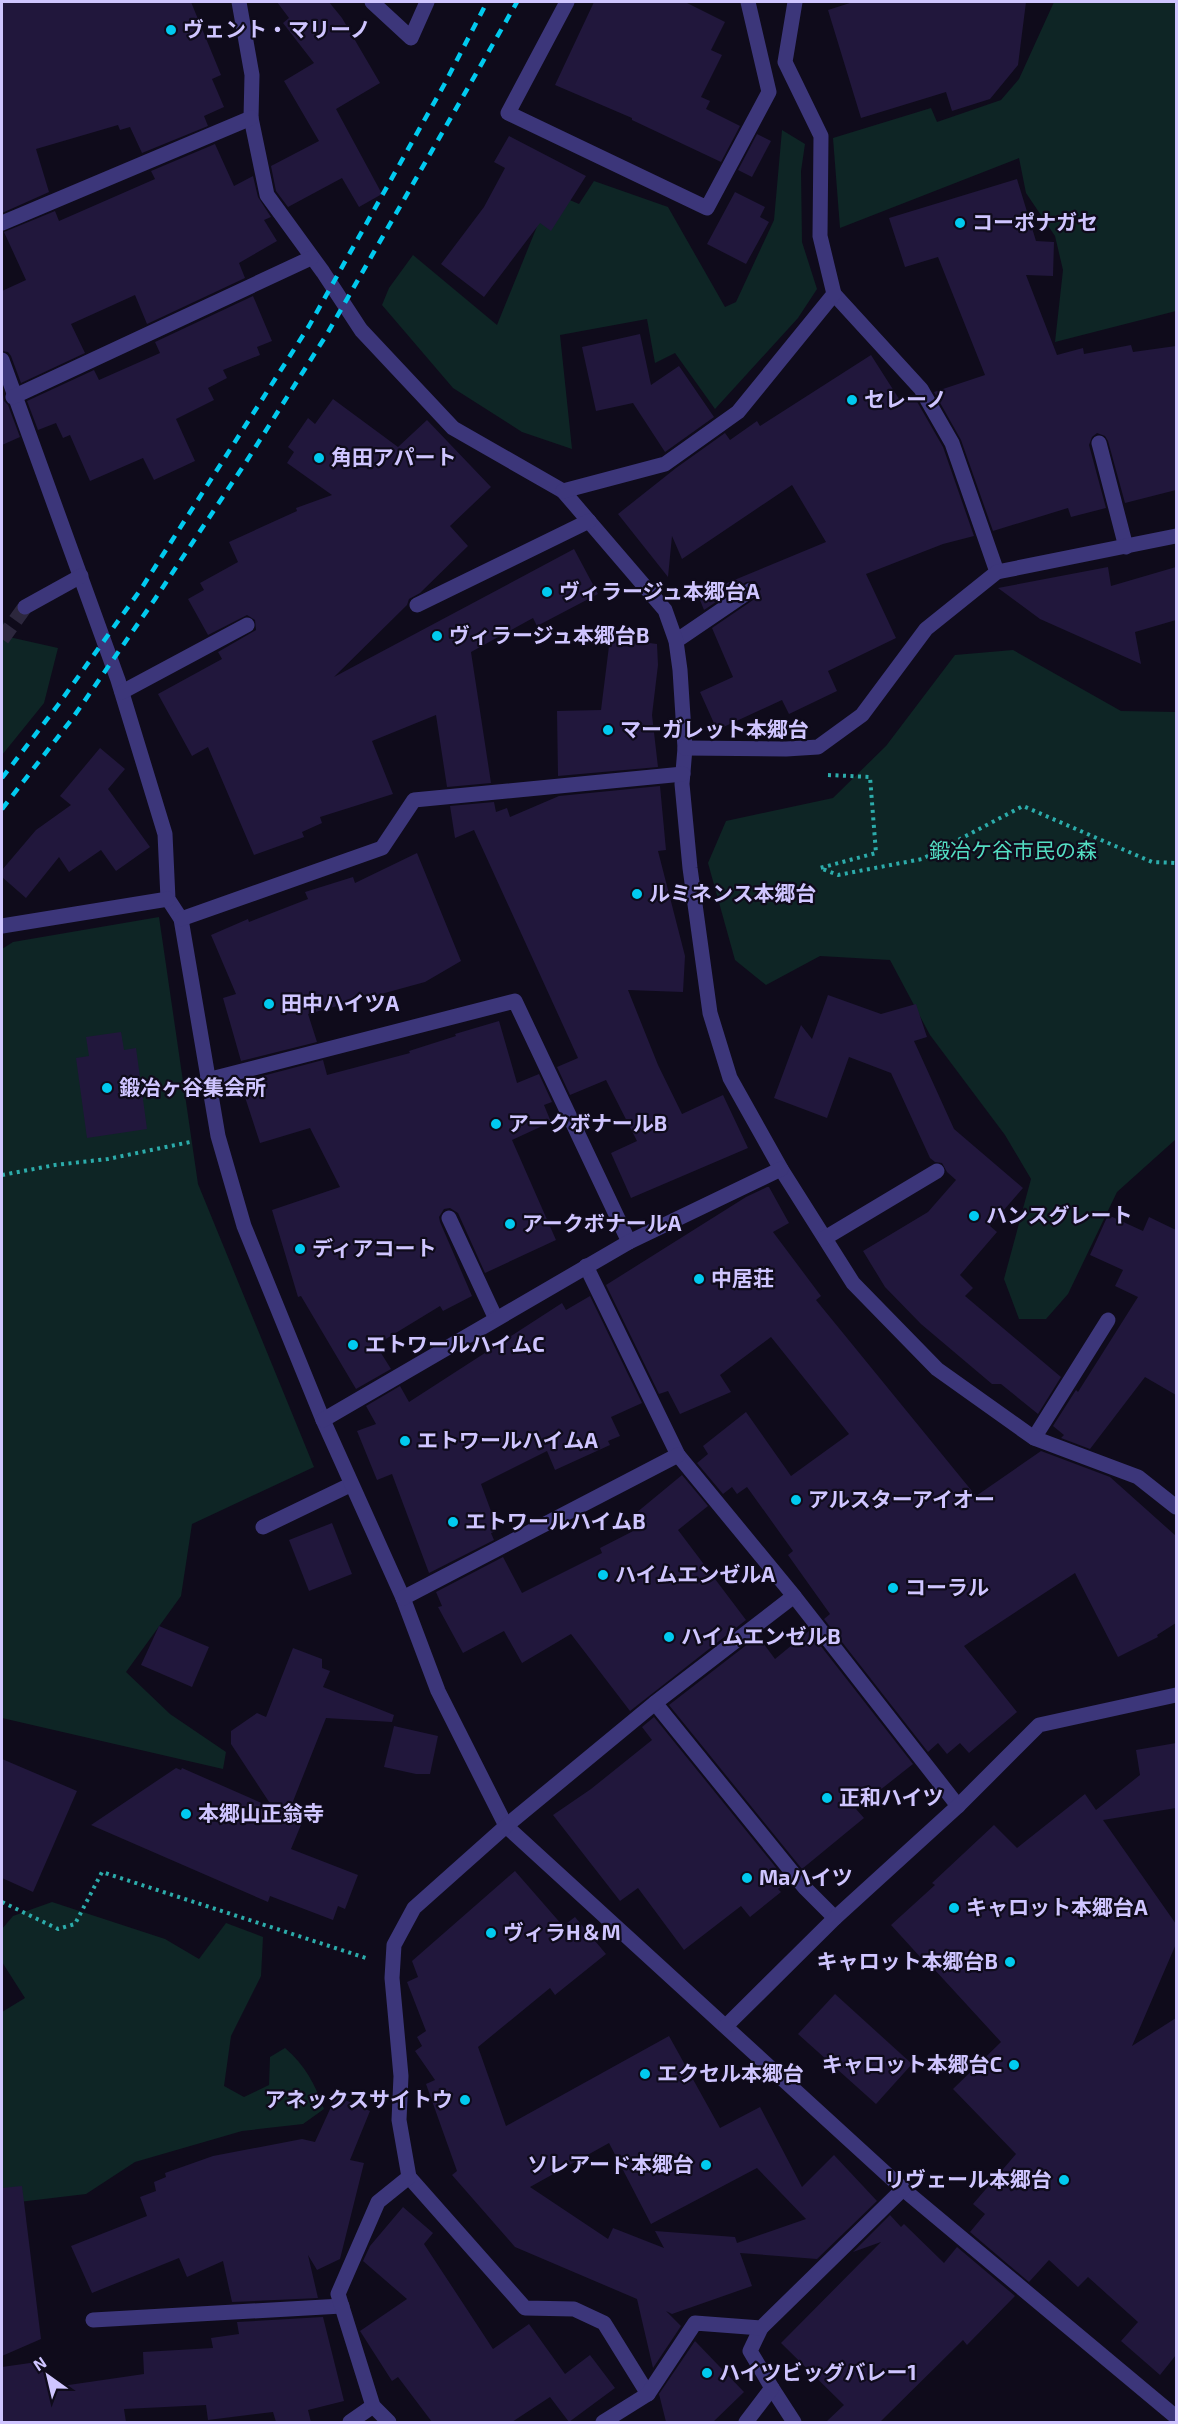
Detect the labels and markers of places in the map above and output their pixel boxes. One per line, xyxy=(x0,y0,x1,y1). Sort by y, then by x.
place label: ヴェント・マリーノ xyxy=(183,16,371,41)
marker: ヴェント・マリーノ xyxy=(164,23,178,37)
place label: コーポナガセ xyxy=(972,209,1098,234)
marker: コーポナガセ xyxy=(953,216,967,230)
place label: セレーノ xyxy=(864,386,947,411)
marker: セレーノ xyxy=(845,393,859,407)
place label: 角田アパート xyxy=(331,444,457,469)
marker: 角田アパート xyxy=(312,451,326,465)
place label: ヴィラージュ本郷台A xyxy=(559,578,760,603)
marker: ヴィラージュ本郷台A xyxy=(540,585,554,599)
place label: ヴィラージュ本郷台B xyxy=(449,622,650,647)
marker: ヴィラージュ本郷台B xyxy=(430,629,444,643)
place label: マーガレット本郷台 xyxy=(620,716,809,741)
marker: マーガレット本郷台 xyxy=(601,723,615,737)
place label: ルミネンス本郷台 xyxy=(649,880,817,905)
marker: ルミネンス本郷台 xyxy=(630,887,644,901)
place label: 田中ハイツA xyxy=(281,990,400,1015)
marker: 田中ハイツA xyxy=(262,997,276,1011)
place label: 鍛冶ヶ谷集会所 xyxy=(119,1074,266,1099)
marker: 鍛冶ヶ谷集会所 xyxy=(100,1081,114,1095)
place label: アークボナールB xyxy=(508,1110,667,1135)
marker: アークボナールB xyxy=(489,1117,503,1131)
place label: ハンスグレート xyxy=(986,1202,1133,1227)
marker: ハンスグレート xyxy=(967,1209,981,1223)
place label: アークボナールA xyxy=(522,1210,682,1235)
marker: アークボナールA xyxy=(503,1217,517,1231)
place label: ディアコート xyxy=(312,1235,437,1260)
marker: ディアコート xyxy=(293,1242,307,1256)
place label: 中居荘 xyxy=(711,1265,774,1290)
marker: 中居荘 xyxy=(692,1272,706,1286)
place label: エトワールハイムC xyxy=(365,1331,545,1356)
marker: エトワールハイムC xyxy=(346,1338,360,1352)
place label: エトワールハイムA xyxy=(417,1427,598,1452)
marker: エトワールハイムA xyxy=(398,1434,412,1448)
place label: アルスターアイオー xyxy=(808,1486,995,1511)
marker: アルスターアイオー xyxy=(789,1493,803,1507)
place label: エトワールハイムB xyxy=(465,1508,646,1533)
marker: エトワールハイムB xyxy=(446,1515,460,1529)
place label: ハイムエンゼルA xyxy=(615,1561,775,1586)
marker: ハイムエンゼルA xyxy=(596,1568,610,1582)
place label: コーラル xyxy=(905,1574,989,1599)
marker: コーラル xyxy=(886,1581,900,1595)
place label: ハイムエンゼルB xyxy=(681,1623,841,1648)
marker: ハイムエンゼルB xyxy=(662,1630,676,1644)
place label: 正和ハイツ xyxy=(839,1784,944,1809)
marker: 正和ハイツ xyxy=(820,1791,834,1805)
place label: 本郷山正翁寺 xyxy=(198,1800,324,1825)
marker: 本郷山正翁寺 xyxy=(179,1807,193,1821)
place label: Maハイツ xyxy=(759,1864,853,1889)
marker: Maハイツ xyxy=(740,1871,754,1885)
place label: キャロット本郷台A xyxy=(966,1894,1148,1919)
marker: キャロット本郷台A xyxy=(947,1901,961,1915)
place label: ヴィラH＆M xyxy=(503,1919,621,1944)
marker: ヴィラH＆M xyxy=(484,1926,498,1940)
place label: キャロット本郷台B xyxy=(817,1948,998,1973)
marker: キャロット本郷台B xyxy=(1003,1955,1017,1969)
place label: キャロット本郷台C xyxy=(822,2051,1002,2076)
marker: キャロット本郷台C xyxy=(1007,2058,1021,2072)
place label: エクセル本郷台 xyxy=(657,2060,804,2085)
marker: エクセル本郷台 xyxy=(638,2067,652,2081)
place label: アネックスサイトウ xyxy=(265,2086,453,2111)
marker: アネックスサイトウ xyxy=(458,2093,472,2107)
place label: ソレアード本郷台 xyxy=(527,2151,694,2176)
marker: ソレアード本郷台 xyxy=(699,2158,713,2172)
place label: リヴェール本郷台 xyxy=(884,2166,1052,2191)
marker: リヴェール本郷台 xyxy=(1057,2173,1071,2187)
place label: ハイツビッグバレー1 xyxy=(719,2359,917,2384)
marker: ハイツビッグバレー1 xyxy=(700,2366,714,2380)

